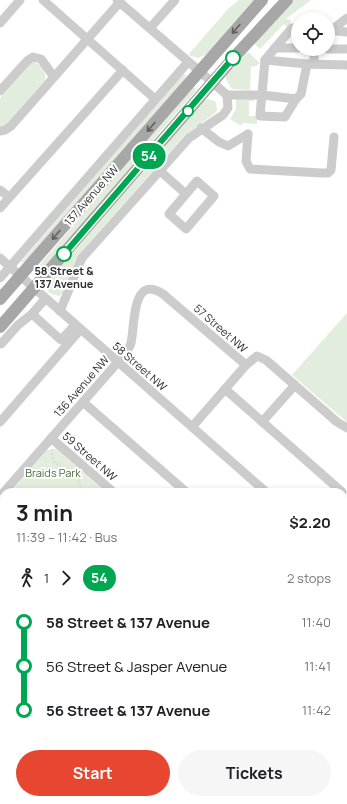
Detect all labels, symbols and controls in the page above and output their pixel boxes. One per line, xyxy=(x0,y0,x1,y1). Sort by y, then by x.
map controls xyxy=(291,12,335,56)
button: locate xyxy=(291,12,335,56)
one-way arrow xyxy=(232,24,241,34)
unlabelled marker xyxy=(225,50,241,66)
unlabelled marker xyxy=(182,105,194,117)
one-way arrow xyxy=(146,122,155,132)
line badge: 54 xyxy=(131,143,167,169)
text: 54 xyxy=(141,146,157,165)
street label: 137 Avenue NW xyxy=(60,161,122,229)
one-way arrow xyxy=(51,230,60,241)
marker: 58 Street & 137 Avenue xyxy=(56,246,72,262)
place label: 58 Street & 137 Avenue xyxy=(34,263,94,291)
street label: 57 Street NW xyxy=(191,301,252,356)
street label: 58 Street NW xyxy=(110,338,171,394)
street label: 136 Avenue NW xyxy=(50,351,112,420)
street label: 59 Street NW xyxy=(60,428,121,484)
park label: Braids Park xyxy=(25,465,81,480)
text: 3 min xyxy=(16,498,73,528)
text: $2.20 xyxy=(289,512,331,533)
text: 11:39 – 11:42 · Bus xyxy=(16,528,117,546)
icon: walk xyxy=(16,567,38,589)
icon: forward xyxy=(55,567,77,589)
text: 54 xyxy=(91,568,108,587)
text: 1 xyxy=(44,569,49,587)
text: 2 stops xyxy=(287,569,331,587)
text: 58 Street & 137 Avenue xyxy=(46,612,210,633)
text: 11:40 xyxy=(301,613,331,631)
text: 56 Street & Jasper Avenue xyxy=(46,656,227,677)
text: 11:41 xyxy=(304,657,331,675)
text: 56 Street & 137 Avenue xyxy=(46,700,210,721)
text: 11:42 xyxy=(302,701,331,719)
button: Start xyxy=(16,750,170,796)
button: Tickets xyxy=(178,750,331,796)

